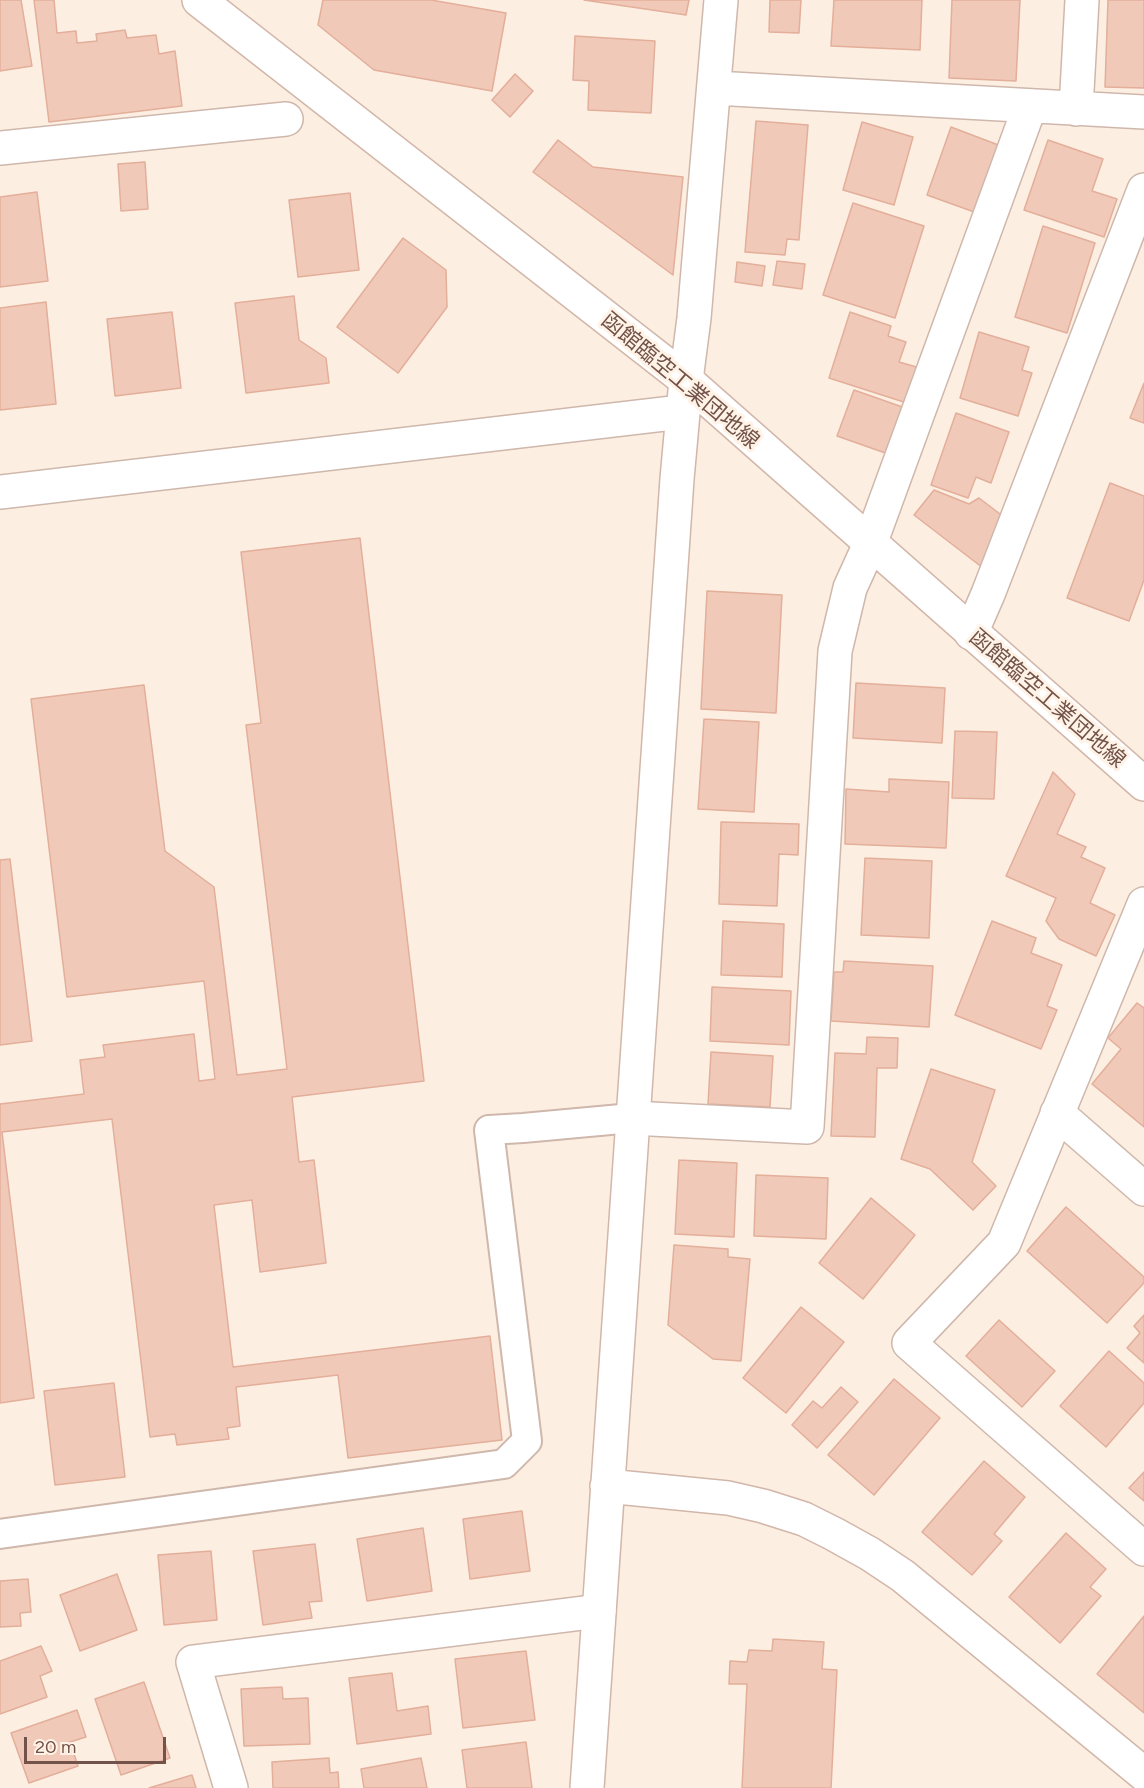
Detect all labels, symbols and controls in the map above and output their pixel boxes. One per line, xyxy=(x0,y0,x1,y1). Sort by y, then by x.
street label: 函館臨空工業団地線 xyxy=(596,307,764,455)
street label: 函館臨空工業団地線 xyxy=(964,624,1130,774)
scale bar xyxy=(27,1725,170,1763)
text: 20 m xyxy=(35,1736,76,1758)

